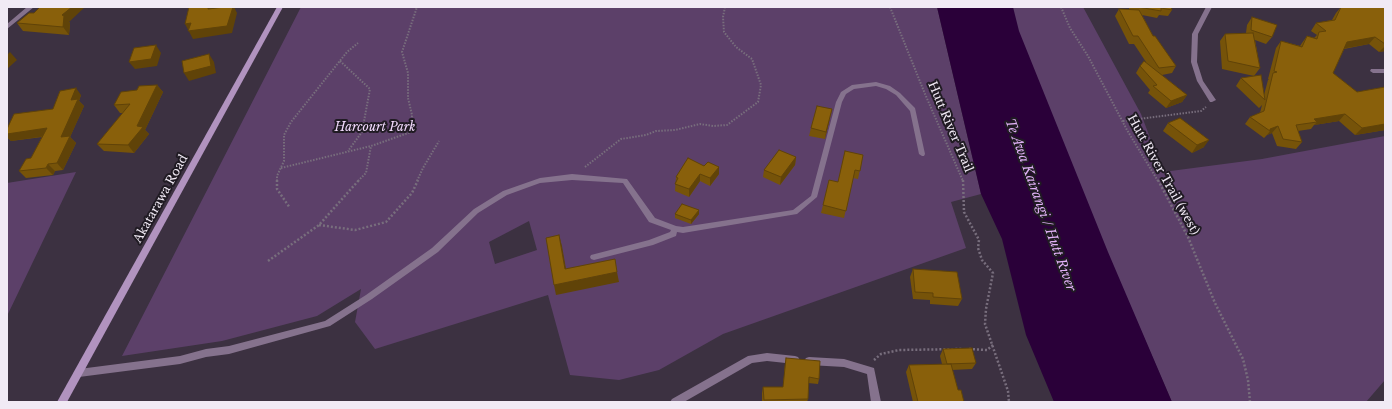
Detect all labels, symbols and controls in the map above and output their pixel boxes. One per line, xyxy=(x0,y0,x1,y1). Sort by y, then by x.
street label: Hutt River Trail xyxy=(924,79,976,175)
street label: Hutt River Trail (west) xyxy=(1124,112,1202,238)
water label: Te Awa Kairangi / Hutt River xyxy=(1001,117,1079,293)
park label: Harcourt Park xyxy=(335,121,415,135)
street label: Akatarawa Road xyxy=(131,152,191,246)

